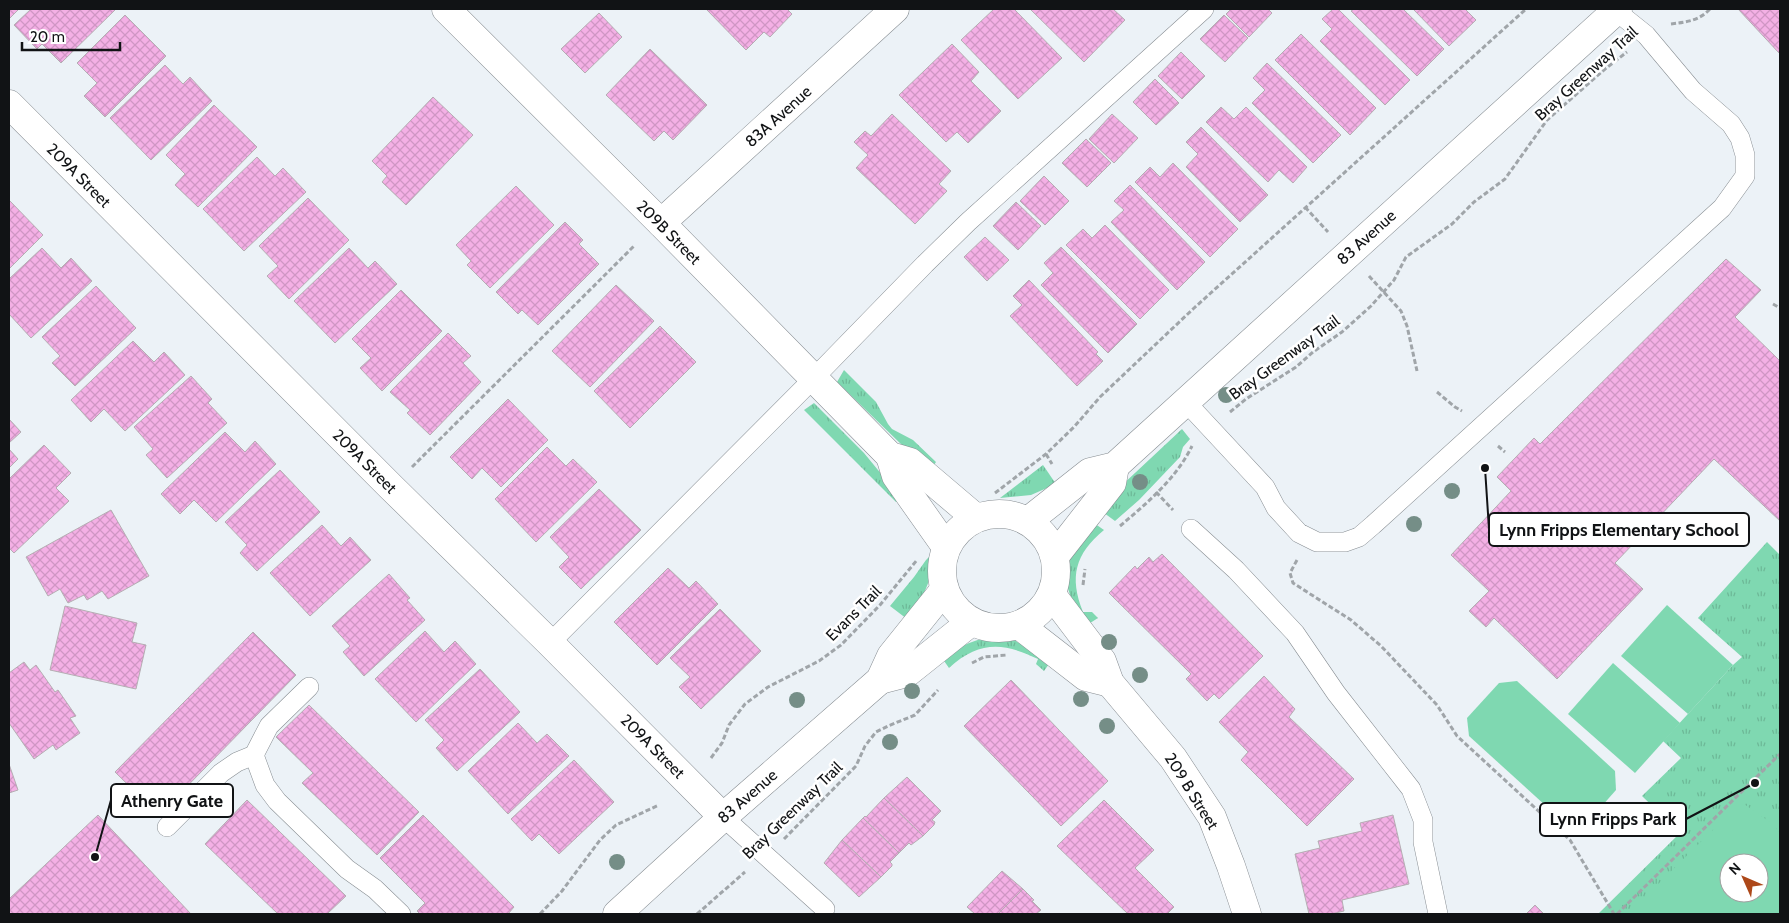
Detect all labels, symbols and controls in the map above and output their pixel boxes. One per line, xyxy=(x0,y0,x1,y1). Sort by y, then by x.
scale bar xyxy=(22,20,120,52)
street label: Bray Greenway Trail xyxy=(1531,22,1642,124)
text: 20 m xyxy=(30,28,65,46)
street label: 83A Avenue xyxy=(741,82,815,151)
street label: 209A Street xyxy=(43,139,115,212)
street label: 209B Street xyxy=(633,196,705,269)
street label: 83 Avenue xyxy=(1333,206,1400,269)
street label: Bray Greenway Trail xyxy=(1225,311,1343,404)
street label: 209A Street xyxy=(329,425,401,498)
callout: Lynn Fripps Elementary School xyxy=(1489,513,1749,546)
text: Lynn Fripps Elementary School xyxy=(1499,519,1739,541)
street label: Evans Trail xyxy=(822,582,885,645)
street label: 209A Street xyxy=(617,710,689,783)
street label: 209 B Street xyxy=(1161,750,1223,833)
street label: Bray Greenway Trail xyxy=(738,758,846,863)
street label: 83 Avenue xyxy=(714,765,781,827)
callout: Athenry Gate xyxy=(111,784,233,817)
text: Athenry Gate xyxy=(121,790,223,812)
callout: Lynn Fripps Park xyxy=(1540,803,1686,836)
text: Lynn Fripps Park xyxy=(1550,808,1677,830)
north arrow xyxy=(1719,853,1769,903)
text: N xyxy=(1725,859,1745,879)

